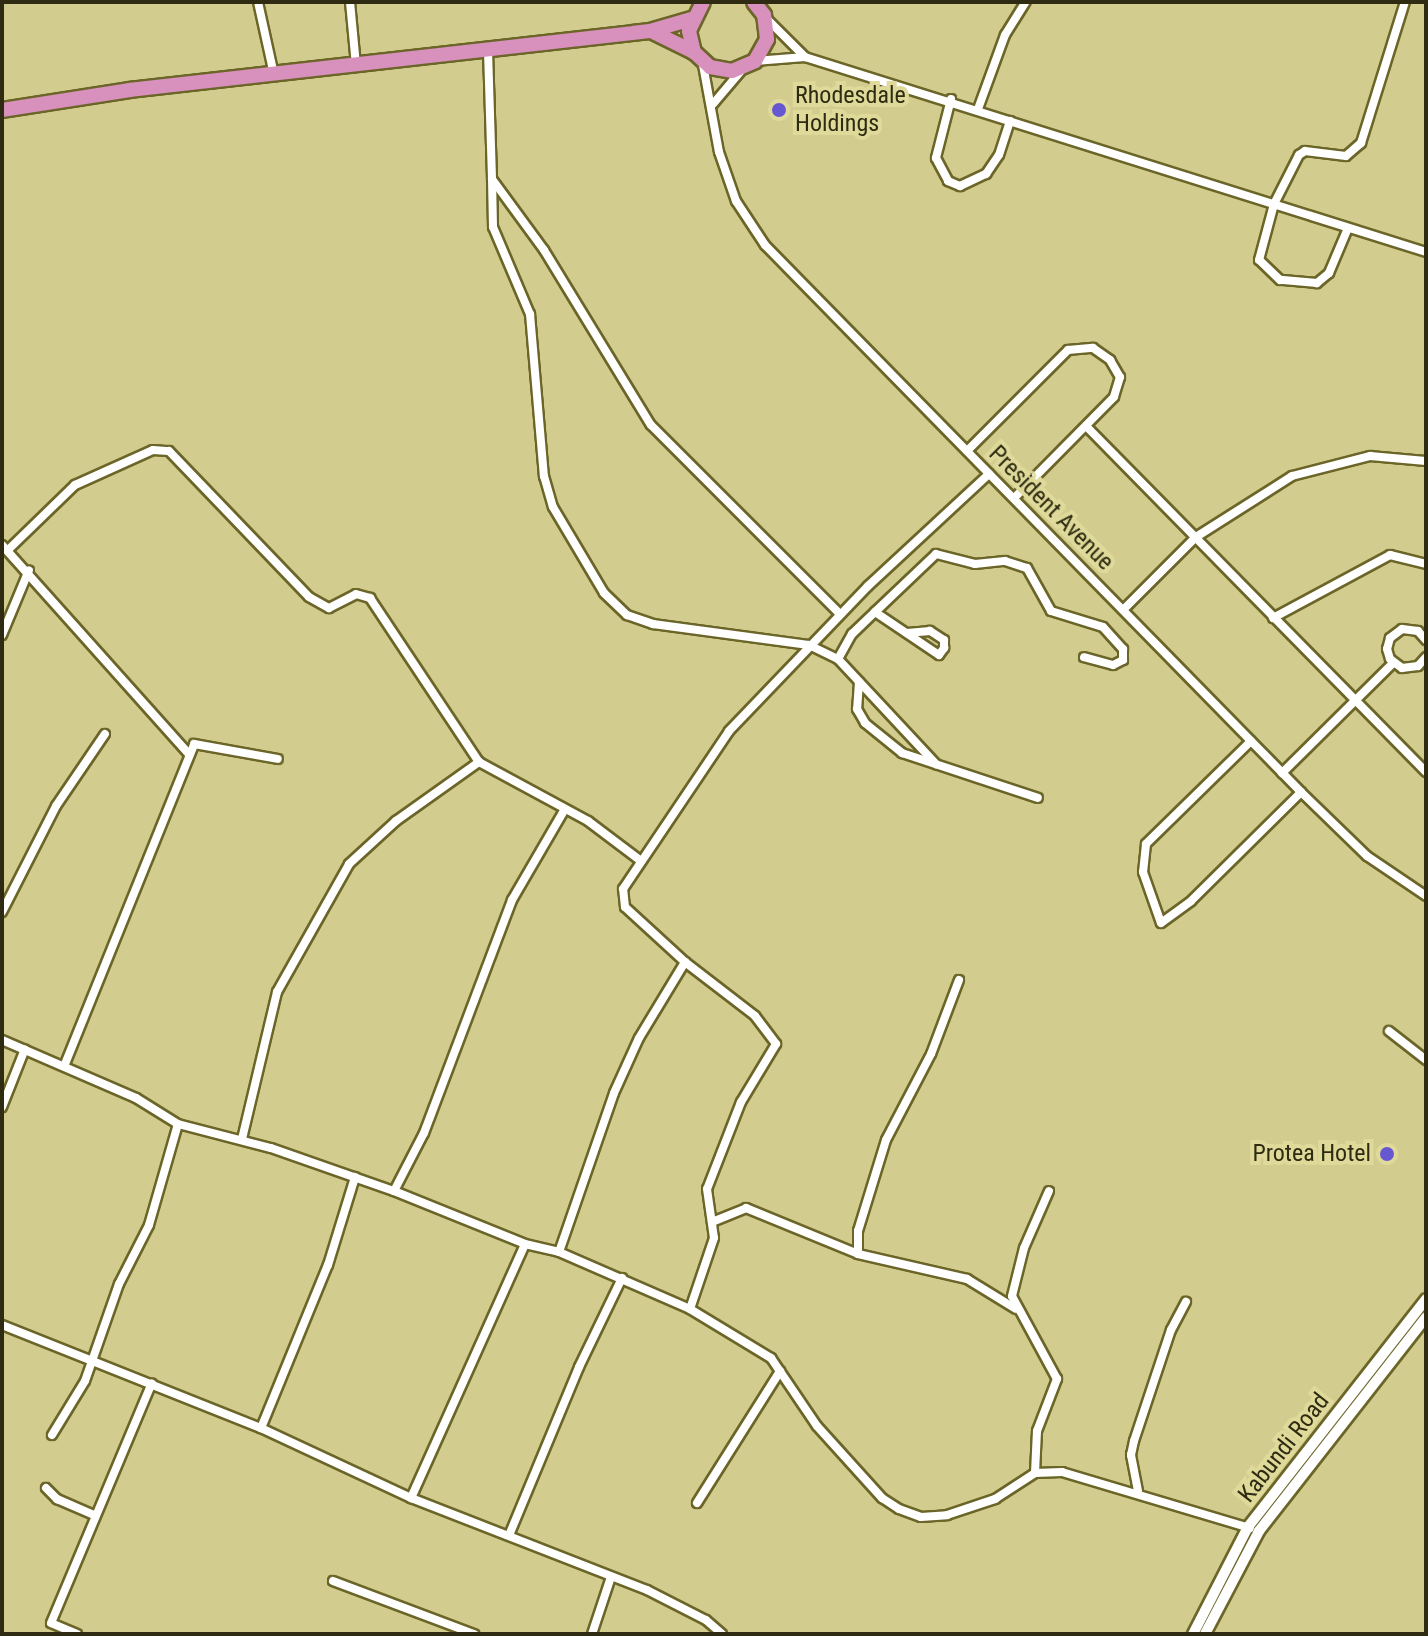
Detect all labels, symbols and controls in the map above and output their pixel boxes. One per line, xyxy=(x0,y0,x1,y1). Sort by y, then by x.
place label: Rhodesdale Holdings xyxy=(795,82,906,138)
marker: Rhodesdale Holdings xyxy=(770,101,788,119)
street label: President Avenue xyxy=(983,440,1119,576)
place label: Protea Hotel xyxy=(1252,1140,1371,1168)
marker: Protea Hotel xyxy=(1378,1145,1396,1163)
street label: Kabundi Road xyxy=(1232,1388,1336,1508)

